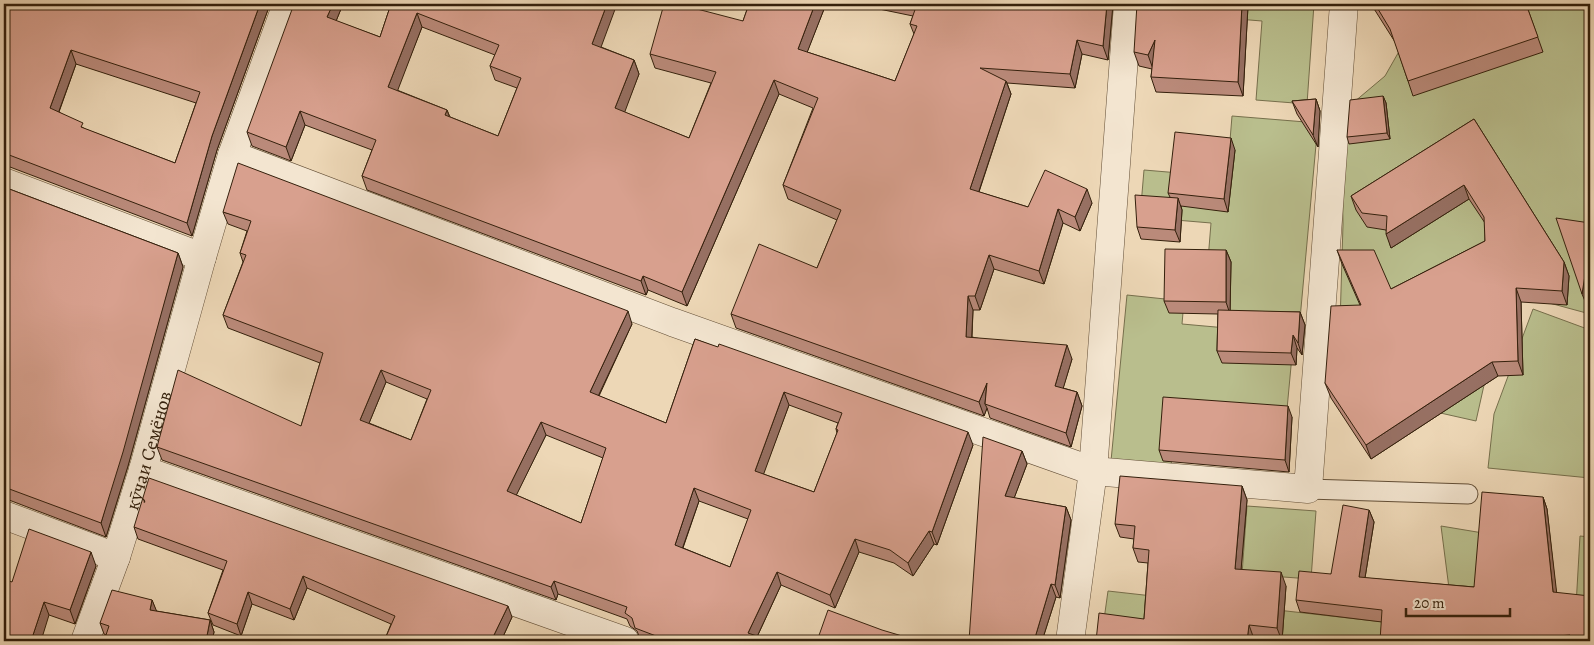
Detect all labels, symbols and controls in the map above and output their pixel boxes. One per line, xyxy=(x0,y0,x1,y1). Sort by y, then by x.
street label: кӯчаи Семёнов xyxy=(119,388,178,513)
scale bar xyxy=(1406,585,1510,617)
text: 20 m xyxy=(1414,593,1445,613)

